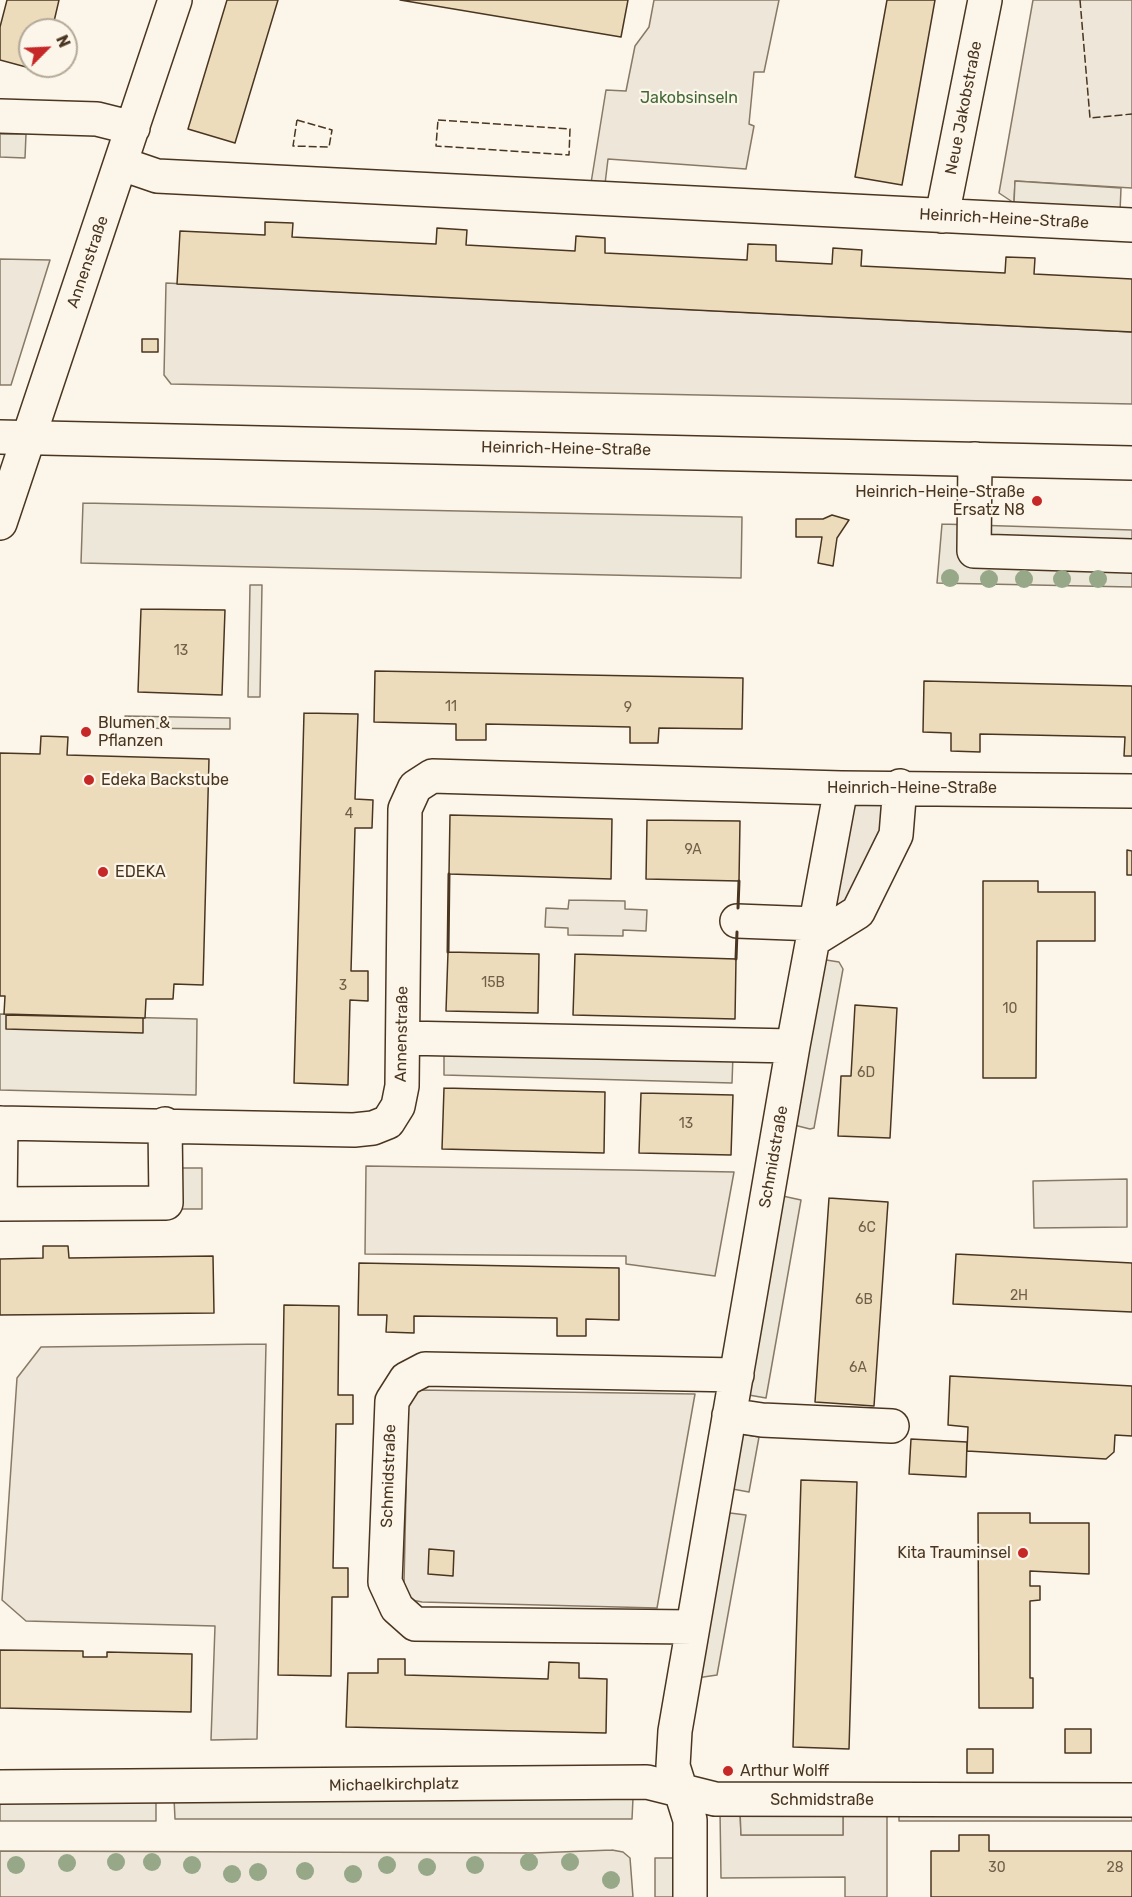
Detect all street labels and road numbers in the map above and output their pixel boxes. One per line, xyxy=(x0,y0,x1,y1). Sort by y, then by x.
street label: Neue Jakobstraße xyxy=(942,40,986,176)
street label: Heinrich-Heine-Straße xyxy=(919,205,1089,233)
street label: Annenstraße xyxy=(63,213,113,311)
street label: Heinrich-Heine-Straße xyxy=(481,438,651,460)
street label: Heinrich-Heine-Straße xyxy=(827,778,997,798)
street label: Annenstraße xyxy=(392,986,412,1082)
street label: Schmidstraße xyxy=(756,1104,792,1210)
street label: Schmidstraße xyxy=(378,1424,400,1528)
street label: Michaelkirchplatz xyxy=(329,1774,459,1796)
street label: Schmidstraße xyxy=(770,1790,874,1810)

